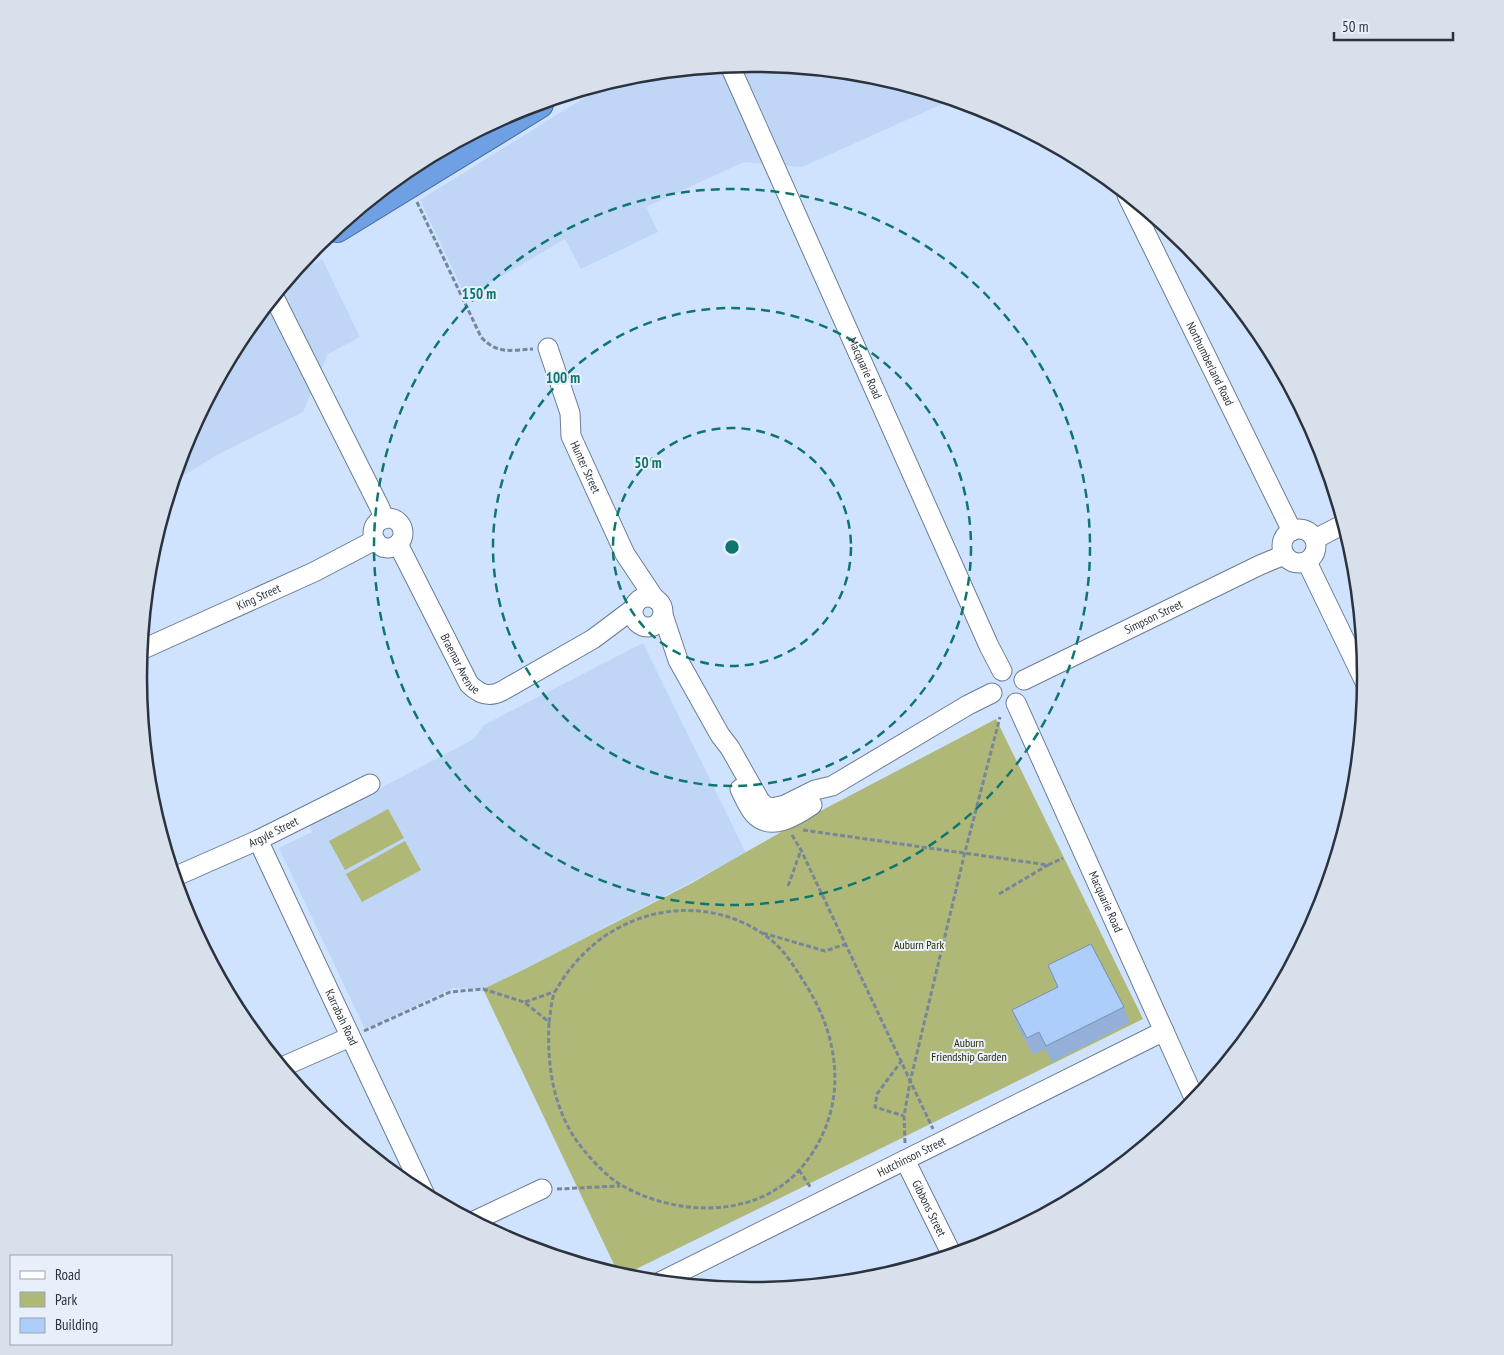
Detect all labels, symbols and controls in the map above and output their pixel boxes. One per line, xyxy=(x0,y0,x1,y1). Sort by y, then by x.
scale bar xyxy=(1334,10,1453,42)
text: 50 m xyxy=(1342,17,1368,36)
text: 150 m xyxy=(462,284,496,303)
street label: Northumberland Road xyxy=(1183,319,1237,408)
street label: Macquarie Road xyxy=(845,335,886,401)
text: 100 m xyxy=(546,368,580,387)
street label: Hunter Street xyxy=(567,439,604,496)
text: 50 m xyxy=(634,453,662,472)
centre of rings xyxy=(723,538,741,556)
street label: King Street xyxy=(234,580,283,613)
street label: Simpson Street xyxy=(1122,596,1185,637)
street label: Braemar Avenue xyxy=(438,631,483,697)
street label: Argyle Street xyxy=(246,813,301,850)
street label: Macquarie Road xyxy=(1086,869,1126,935)
park label: Auburn Park xyxy=(894,937,944,952)
street label: Karrabah Road xyxy=(322,987,361,1048)
park label: Auburn Friendship Garden xyxy=(931,1035,1007,1064)
street label: Hutchinson Street xyxy=(875,1133,949,1180)
street label: Gibbons Street xyxy=(909,1178,950,1239)
legend xyxy=(10,1255,172,1345)
text: Road xyxy=(55,1265,81,1284)
text: Park xyxy=(55,1290,77,1309)
text: Building xyxy=(55,1315,98,1334)

